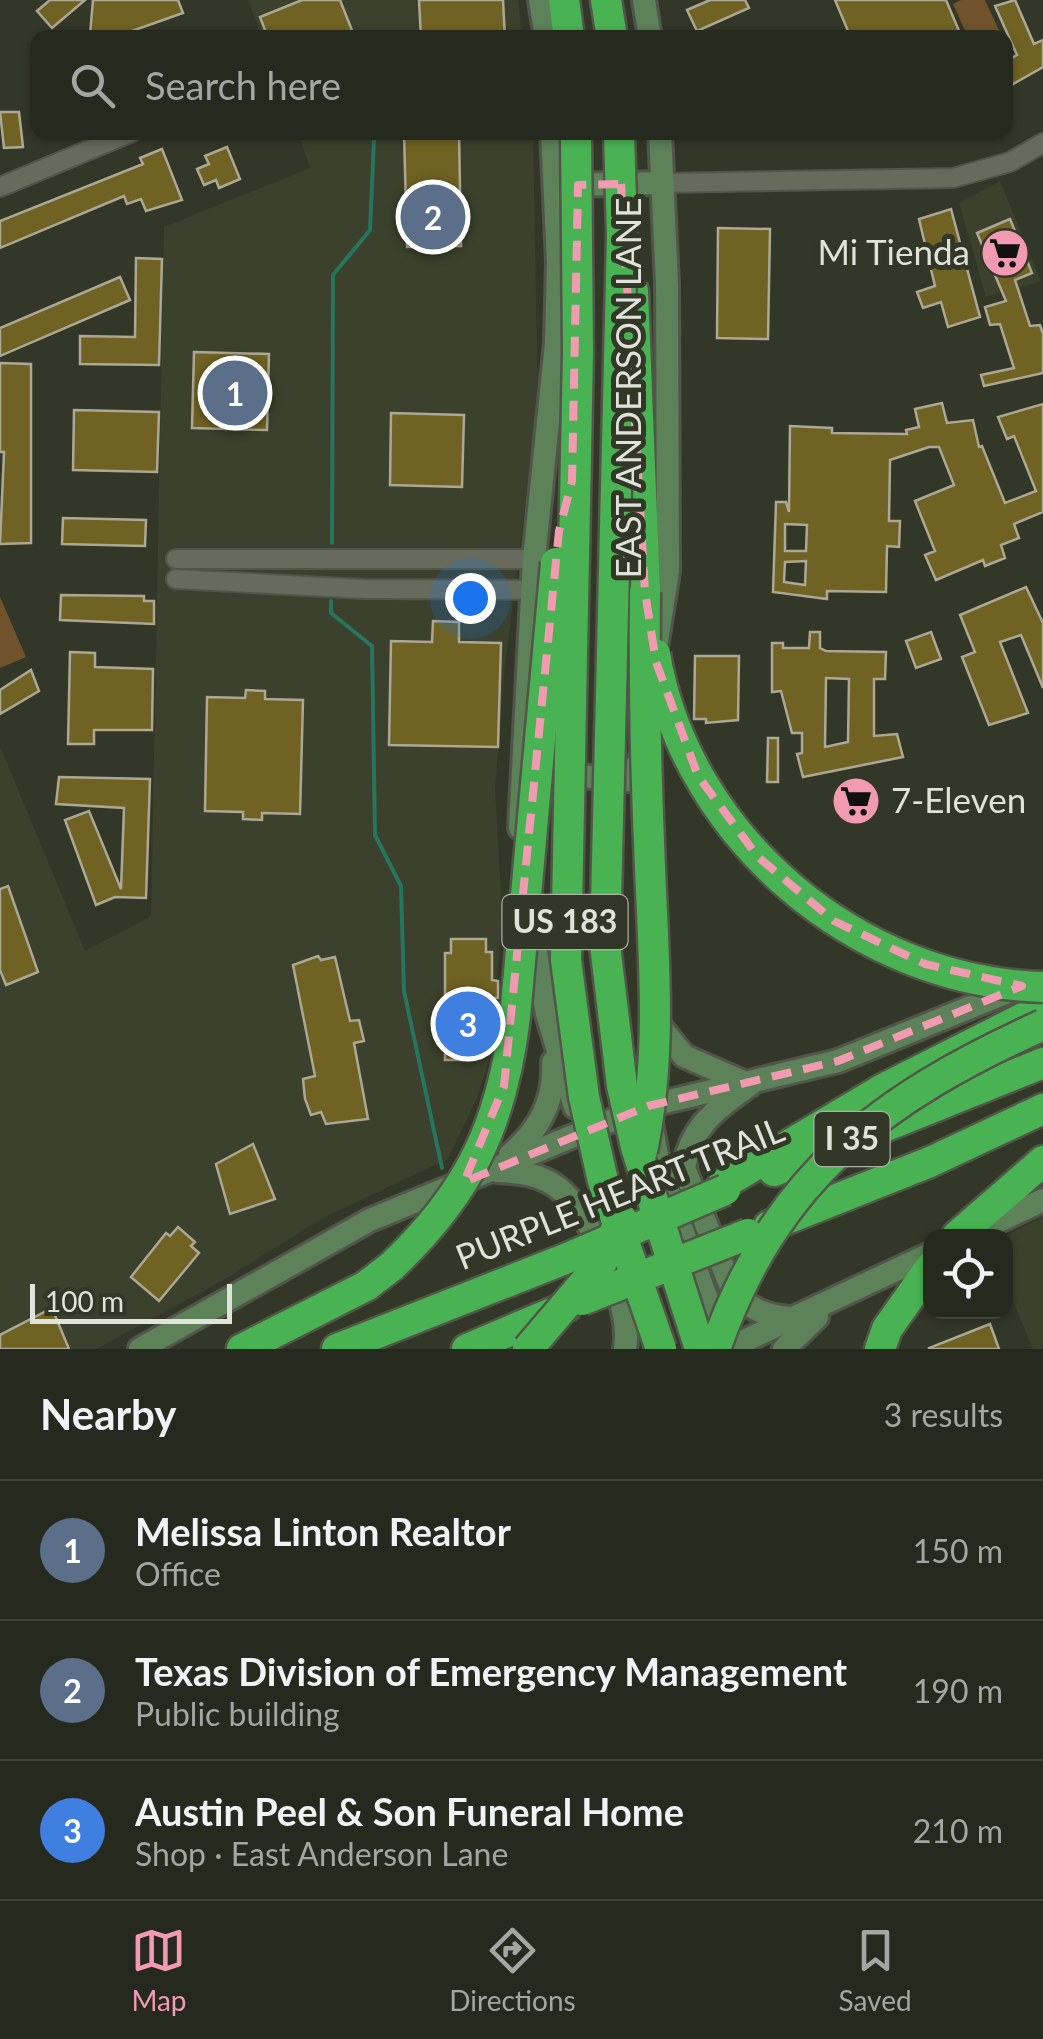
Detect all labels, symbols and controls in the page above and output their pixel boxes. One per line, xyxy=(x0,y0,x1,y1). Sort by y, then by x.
search box xyxy=(30,30,1013,140)
icon: search xyxy=(65,58,120,113)
text: Search here xyxy=(145,62,341,108)
pin: 2 xyxy=(400,180,466,254)
street label: EAST ANDERSON LANE xyxy=(606,198,648,578)
supermarket icon: Mi Tienda xyxy=(979,227,1031,279)
place label: Mi Tienda xyxy=(817,230,970,272)
pin: 1 xyxy=(202,356,268,430)
your location xyxy=(445,573,496,624)
supermarket icon: 7-Eleven xyxy=(830,775,882,827)
place label: 7-Eleven xyxy=(891,778,1026,820)
road number: US 183 xyxy=(502,895,628,949)
pin: 3 xyxy=(436,986,500,1062)
street label: PURPLE HEART TRAIL xyxy=(449,1107,789,1277)
road number: I 35 xyxy=(814,1112,890,1166)
map controls xyxy=(923,1229,1013,1319)
button: locate xyxy=(923,1229,1013,1319)
scale bar xyxy=(30,1279,232,1324)
text: 100 m xyxy=(45,1284,124,1318)
text: Nearby xyxy=(40,1389,177,1439)
text: 3 results xyxy=(884,1395,1003,1434)
text: Melissa Linton Realtor xyxy=(135,1508,511,1554)
text: 1 xyxy=(63,1531,82,1570)
text: 150 m xyxy=(913,1531,1003,1570)
text: Office xyxy=(135,1554,221,1593)
text: Texas Division of Emergency Management xyxy=(135,1648,847,1694)
text: 2 xyxy=(63,1671,82,1710)
text: 190 m xyxy=(913,1671,1003,1710)
text: Public building xyxy=(135,1694,340,1733)
text: Austin Peel & Son Funeral Home xyxy=(135,1788,684,1834)
text: 3 xyxy=(63,1811,82,1850)
text: 210 m xyxy=(913,1811,1003,1850)
text: Shop · East Anderson Lane xyxy=(135,1834,508,1873)
tab: Map xyxy=(131,1923,187,2017)
tab: Directions xyxy=(449,1923,576,2017)
tab: Saved xyxy=(838,1923,912,2017)

